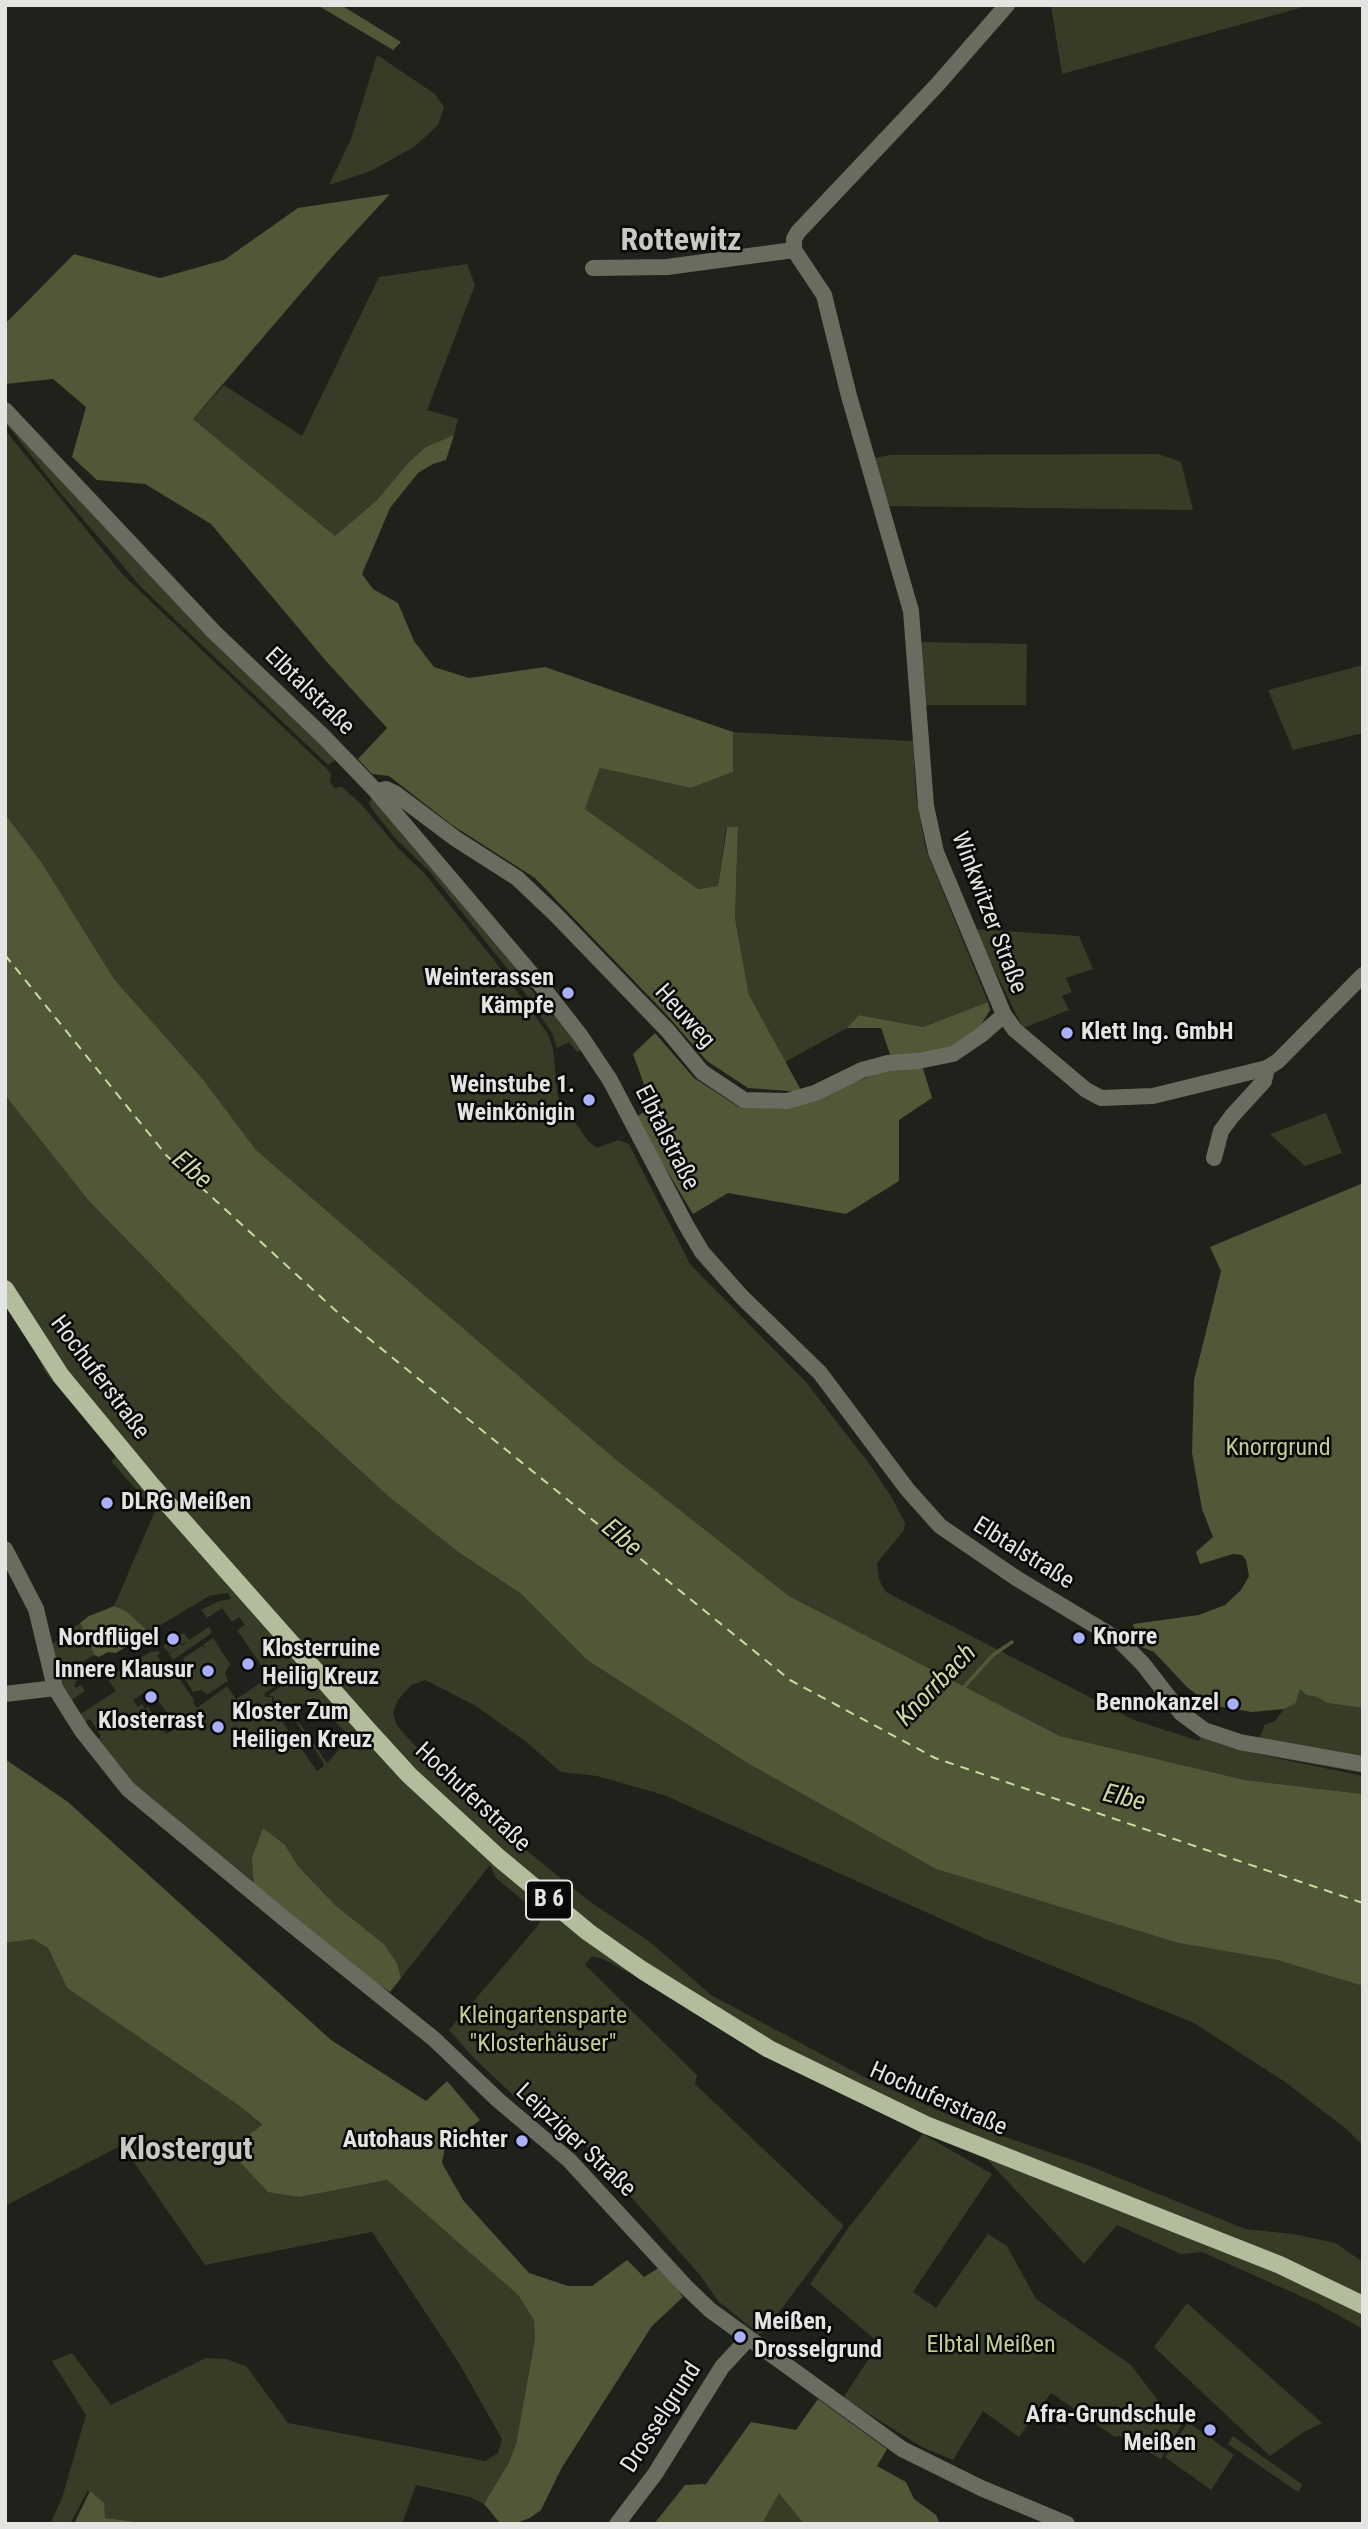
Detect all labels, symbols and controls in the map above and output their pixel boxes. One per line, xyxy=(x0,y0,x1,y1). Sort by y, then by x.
district label: Rottewitz xyxy=(620,223,742,261)
street label: Elbtalstraße xyxy=(258,642,360,742)
street label: Winkwitzer Straße xyxy=(944,828,1032,998)
place label: Weinterassen Kämpfe xyxy=(424,965,554,1021)
street label: Heuweg xyxy=(648,979,720,1055)
marker: Weinterassen Kämpfe xyxy=(560,985,576,1001)
place label: Klett Ing. GmbH xyxy=(1081,1019,1233,1047)
marker: Klett Ing. GmbH xyxy=(1059,1025,1075,1041)
place label: Weinstube 1. Weinkönigin xyxy=(450,1072,575,1128)
street label: Elbtalstraße xyxy=(627,1081,705,1195)
marker: Weinstube 1. Weinkönigin xyxy=(581,1092,597,1108)
water label: Elbe xyxy=(165,1145,217,1197)
street label: Hochuferstraße xyxy=(43,1311,155,1445)
park label: Knorrgrund xyxy=(1225,1435,1331,1463)
place label: DLRG Meißen xyxy=(121,1489,251,1517)
marker: DLRG Meißen xyxy=(99,1495,115,1511)
street label: Elbtalstraße xyxy=(967,1512,1079,1596)
water label: Elbe xyxy=(595,1513,647,1565)
place label: Knorre xyxy=(1093,1624,1157,1652)
place label: Nordflügel xyxy=(58,1625,159,1653)
marker: Knorre xyxy=(1071,1630,1087,1646)
marker: Nordflügel xyxy=(165,1631,181,1647)
place label: Klosterruine Heilig Kreuz xyxy=(262,1636,380,1692)
water label: Knorrbach xyxy=(890,1638,984,1734)
marker: Klosterruine Heilig Kreuz xyxy=(240,1656,256,1672)
place label: Innere Klausur xyxy=(55,1657,194,1685)
marker: Innere Klausur xyxy=(200,1663,216,1679)
marker: Klosterrast xyxy=(143,1689,159,1705)
place label: Bennokanzel xyxy=(1096,1690,1219,1718)
marker: Bennokanzel xyxy=(1225,1696,1241,1712)
place label: Kloster Zum Heiligen Kreuz xyxy=(232,1699,372,1755)
place label: Klosterrast xyxy=(98,1708,204,1736)
marker: Kloster Zum Heiligen Kreuz xyxy=(210,1719,226,1735)
street label: Hochuferstraße xyxy=(408,1737,536,1859)
water label: Elbe xyxy=(1100,1779,1148,1819)
road number: B 6 xyxy=(526,1881,572,1920)
park label: Kleingartensparte "Klosterhäuser" xyxy=(459,2003,627,2059)
street label: Hochuferstraße xyxy=(865,2057,1011,2143)
street label: Leipziger Straße xyxy=(509,2078,641,2204)
place label: Autohaus Richter xyxy=(343,2127,508,2155)
district label: Klostergut xyxy=(119,2132,253,2170)
marker: Autohaus Richter xyxy=(514,2133,530,2149)
place label: Meißen, Drosselgrund xyxy=(754,2309,882,2365)
marker: Meißen, Drosselgrund xyxy=(732,2329,748,2345)
park label: Elbtal Meißen xyxy=(926,2332,1056,2360)
street label: Drosselgrund xyxy=(616,2357,708,2479)
place label: Afra-Grundschule Meißen xyxy=(1026,2402,1196,2458)
marker: Afra-Grundschule Meißen xyxy=(1202,2422,1218,2438)

